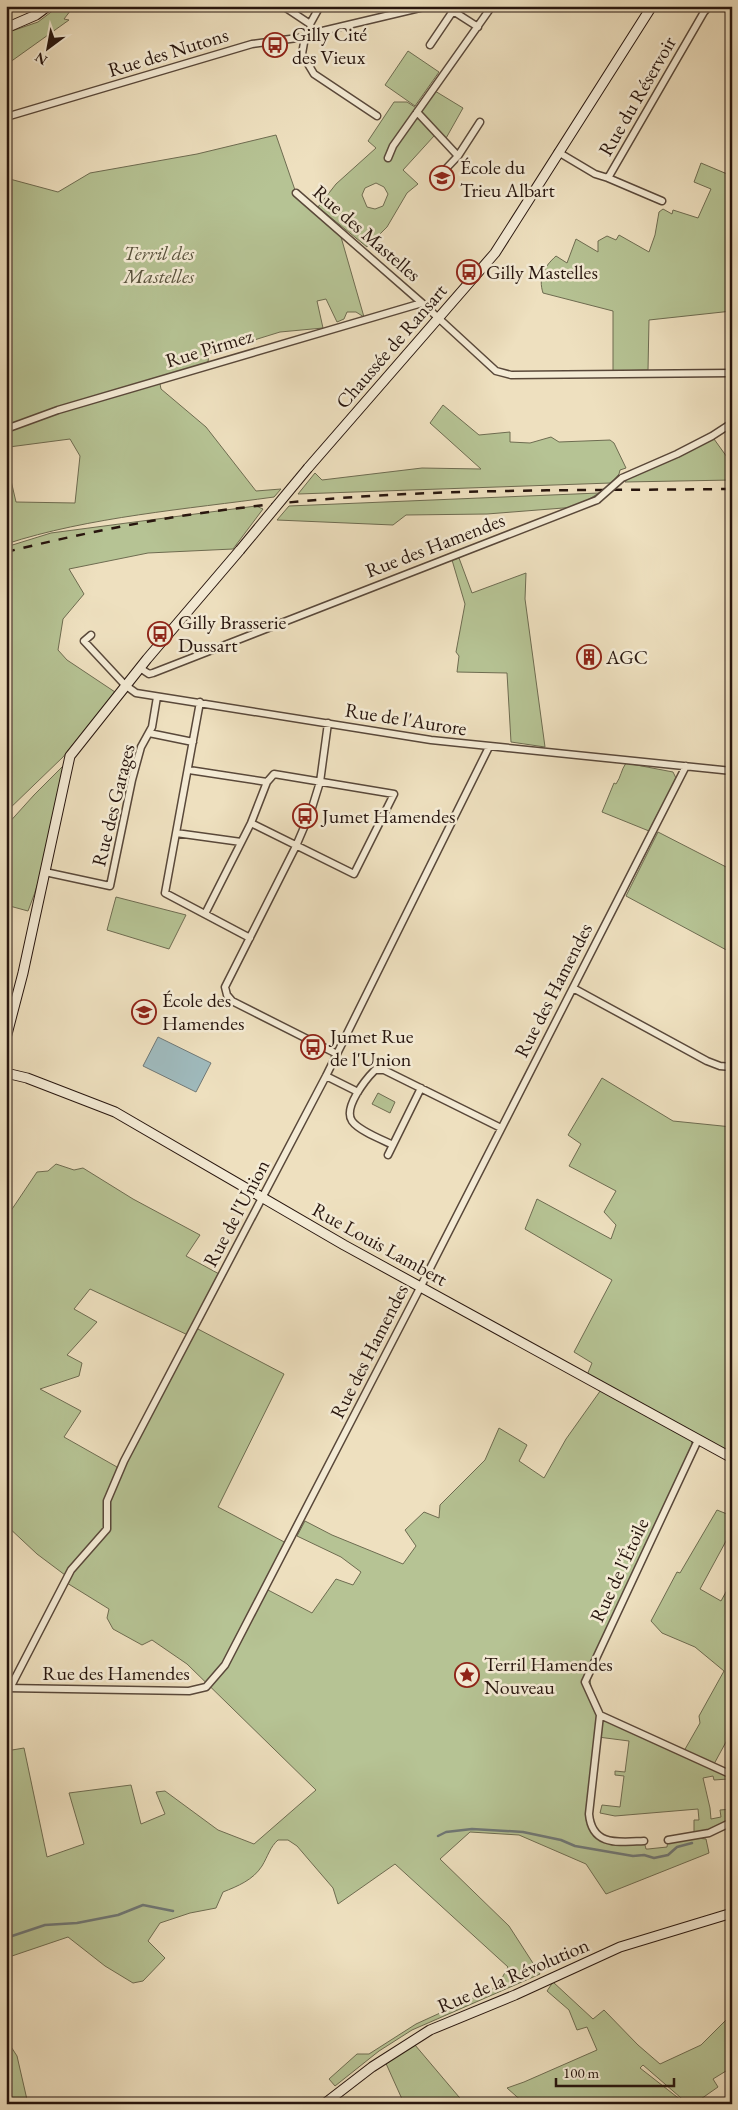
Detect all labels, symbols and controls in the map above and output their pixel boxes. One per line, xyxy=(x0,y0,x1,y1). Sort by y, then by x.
street label: Rue des Nutons xyxy=(105,21,231,83)
place label: Gilly Cité des Vieux xyxy=(292,21,367,70)
north arrow xyxy=(22,22,72,72)
street label: Rue du Réservoir xyxy=(592,31,682,161)
bus stop icon: Gilly Cité des Vieux xyxy=(262,32,288,58)
text: N xyxy=(31,48,51,70)
place label: École du Trieu Albart xyxy=(460,154,556,203)
school or university icon: École du Trieu Albart xyxy=(429,165,455,191)
street label: Rue des Mastelles xyxy=(308,179,426,287)
park label: Terril des Mastelles xyxy=(123,240,195,289)
bus stop icon: Gilly Mastelles xyxy=(456,259,482,285)
place label: Gilly Mastelles xyxy=(486,259,598,285)
street label: Chaussée de Ransart xyxy=(330,278,453,414)
street label: Rue Pirmez xyxy=(162,322,256,374)
street label: Rue des Hamendes xyxy=(362,506,508,584)
place label: Gilly Brasserie Dussart xyxy=(178,609,287,658)
bus stop icon: Gilly Brasserie Dussart xyxy=(147,621,173,647)
building icon: AGC xyxy=(576,644,602,670)
place label: AGC xyxy=(605,644,648,670)
street label: Rue de l'Aurore xyxy=(343,697,469,741)
street label: Rue des Garages xyxy=(85,741,141,869)
bus stop icon: Jumet Hamendes xyxy=(292,803,318,829)
place label: Jumet Hamendes xyxy=(320,803,455,829)
street label: Rue des Hamendes xyxy=(508,918,598,1062)
place label: École des Hamendes xyxy=(162,987,244,1036)
school or university icon: École des Hamendes xyxy=(131,999,157,1025)
place label: Jumet Rue de l'Union xyxy=(328,1023,414,1072)
bus stop icon: Jumet Rue de l'Union xyxy=(300,1034,326,1060)
street label: Rue de l'Union xyxy=(197,1154,275,1271)
street label: Rue Louis Lambert xyxy=(308,1196,453,1292)
street label: Rue des Hamendes xyxy=(324,1279,414,1423)
street label: Rue de l'Étoile xyxy=(584,1514,655,1626)
place label: Terril Hamendes Nouveau xyxy=(484,1651,613,1700)
street label: Rue des Hamendes xyxy=(42,1660,190,1686)
place icon: Terril Hamendes Nouveau xyxy=(454,1662,480,1688)
street label: Rue de la Révolution xyxy=(433,1931,593,2019)
scale bar xyxy=(556,2055,673,2087)
text: 100 m xyxy=(563,2063,600,2082)

